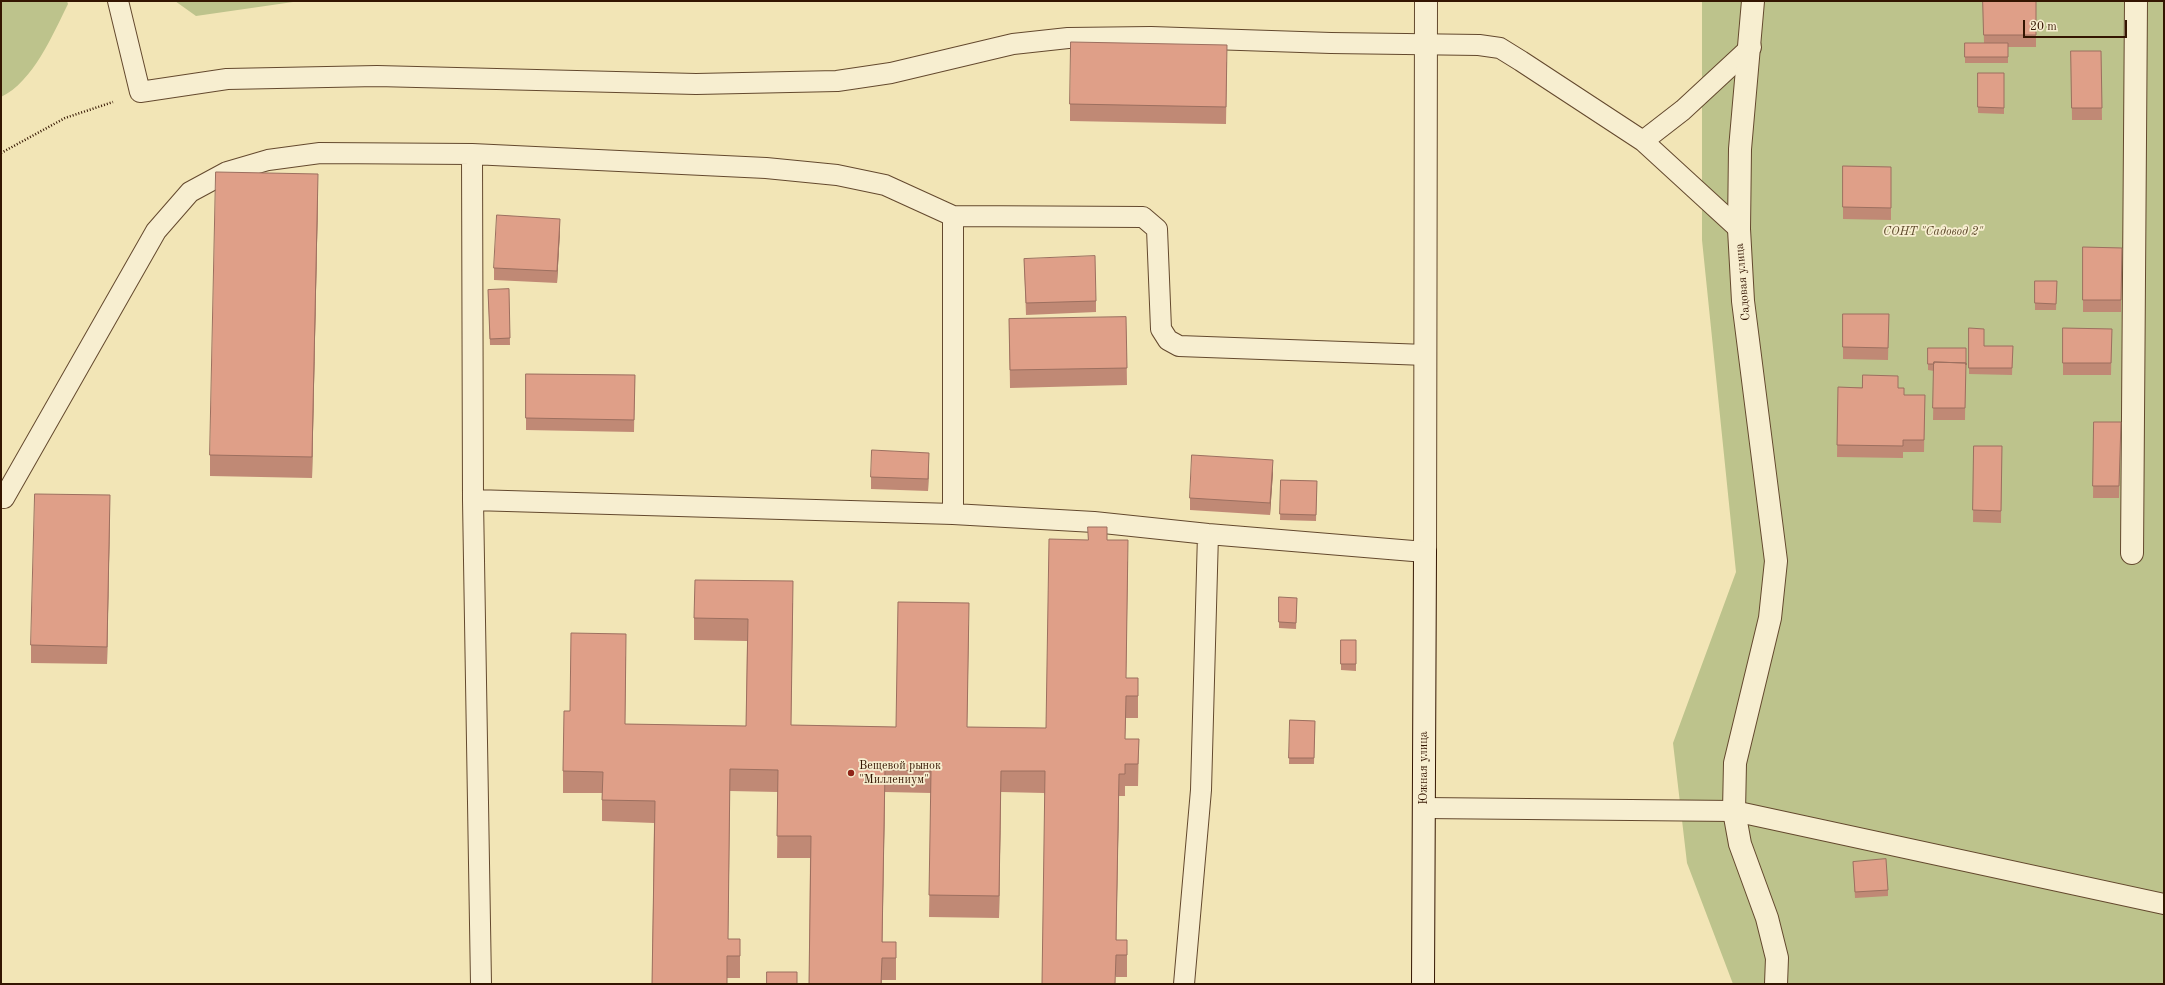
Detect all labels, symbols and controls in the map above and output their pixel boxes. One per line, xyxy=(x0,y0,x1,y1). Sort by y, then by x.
scale bar xyxy=(2025,12,2129,38)
text: 20 m xyxy=(2030,21,2057,33)
park label: СОНТ "Садовод 2" xyxy=(1883,225,1983,239)
street label: Садовая улица xyxy=(1732,243,1754,321)
street label: Южная улица xyxy=(1417,731,1431,805)
place label: Вещевой рынок "Миллениум" xyxy=(859,759,941,787)
marker: Вещевой рынок "Миллениум" xyxy=(846,768,856,778)

